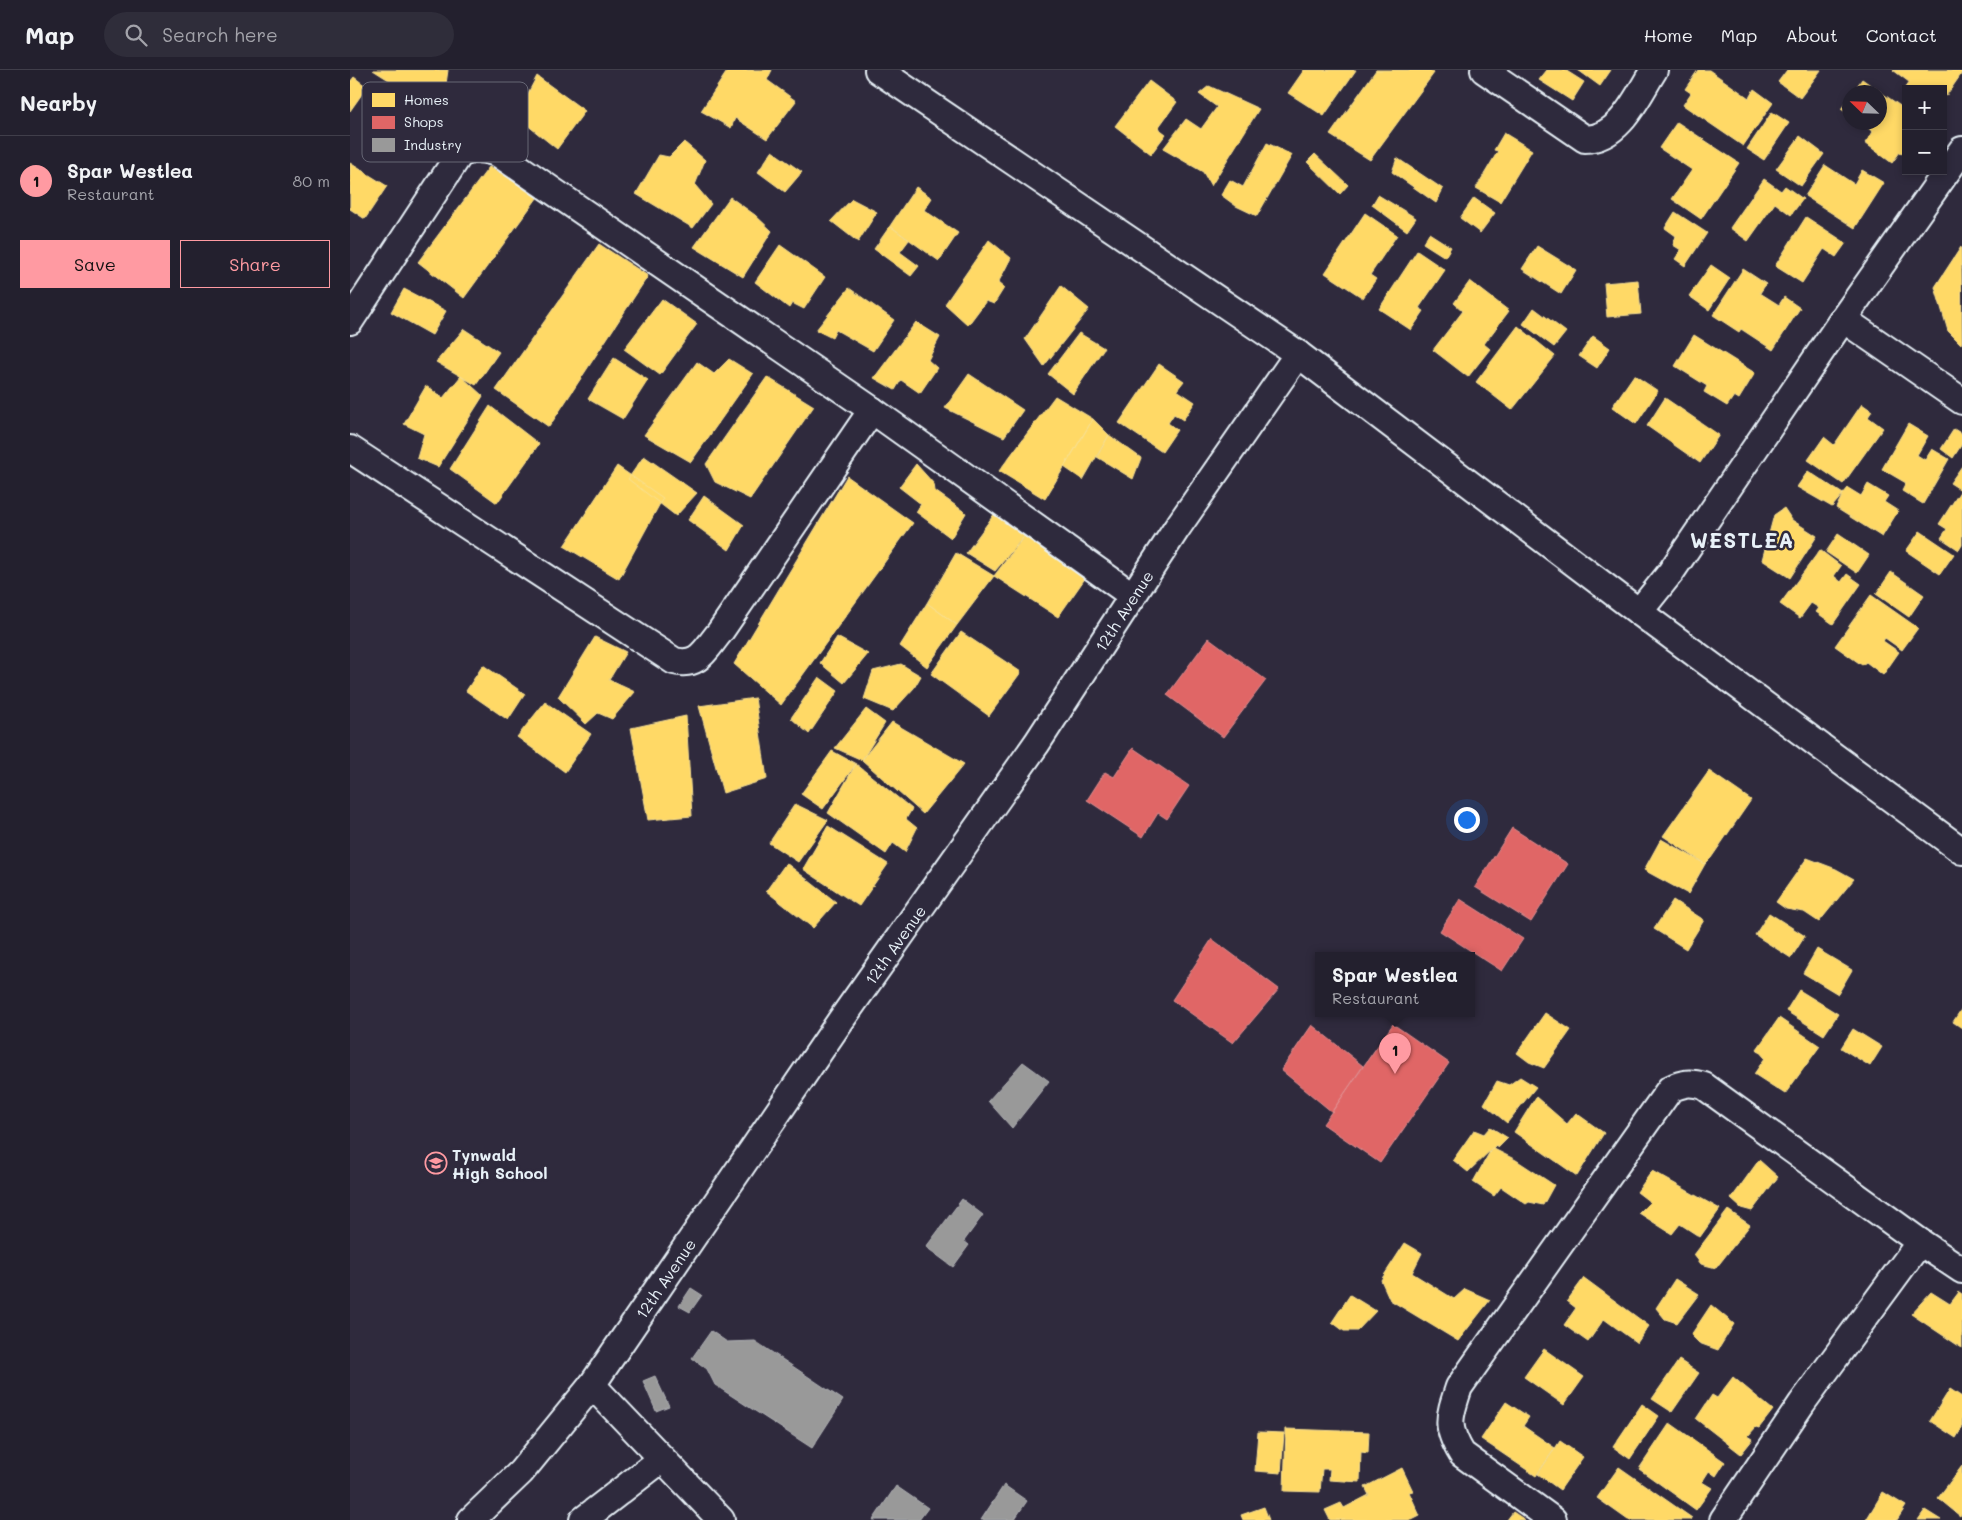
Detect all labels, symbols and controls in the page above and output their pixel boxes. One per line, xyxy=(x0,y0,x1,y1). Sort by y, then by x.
search box xyxy=(104,12,454,57)
text: Map xyxy=(25,19,74,50)
icon: search xyxy=(122,21,150,49)
text: Search here xyxy=(162,22,278,47)
text: Home xyxy=(1644,23,1693,47)
text: Map xyxy=(1721,23,1757,47)
text: About xyxy=(1785,23,1838,47)
text: Contact xyxy=(1866,23,1937,47)
legend xyxy=(362,82,528,162)
north arrow xyxy=(1842,85,1887,130)
map controls xyxy=(1902,85,1947,175)
button: + xyxy=(1902,85,1947,130)
text: Nearby xyxy=(20,89,97,116)
text: Homes xyxy=(404,90,449,109)
text: Shops xyxy=(404,112,444,131)
button: − xyxy=(1902,130,1947,175)
text: Industry xyxy=(404,135,462,154)
text: Spar Westlea xyxy=(67,158,193,183)
text: 1 xyxy=(32,170,40,191)
text: 80 m xyxy=(293,170,330,191)
text: Restaurant xyxy=(67,183,155,204)
button: Save xyxy=(20,240,170,288)
button: Share xyxy=(180,240,330,288)
district label: WESTLEA xyxy=(1690,526,1794,553)
street label: 12th Avenue xyxy=(1089,566,1157,655)
your location xyxy=(1454,807,1480,833)
street label: 12th Avenue xyxy=(859,901,930,988)
popup xyxy=(1315,952,1475,1017)
text: Spar Westlea xyxy=(1332,962,1458,987)
text: Restaurant xyxy=(1332,987,1420,1008)
pin: 1 xyxy=(1379,1033,1411,1074)
place label: Tynwald High School xyxy=(452,1144,548,1183)
school or university icon: Tynwald High School xyxy=(424,1151,448,1175)
street label: 12th Avenue xyxy=(630,1234,700,1322)

